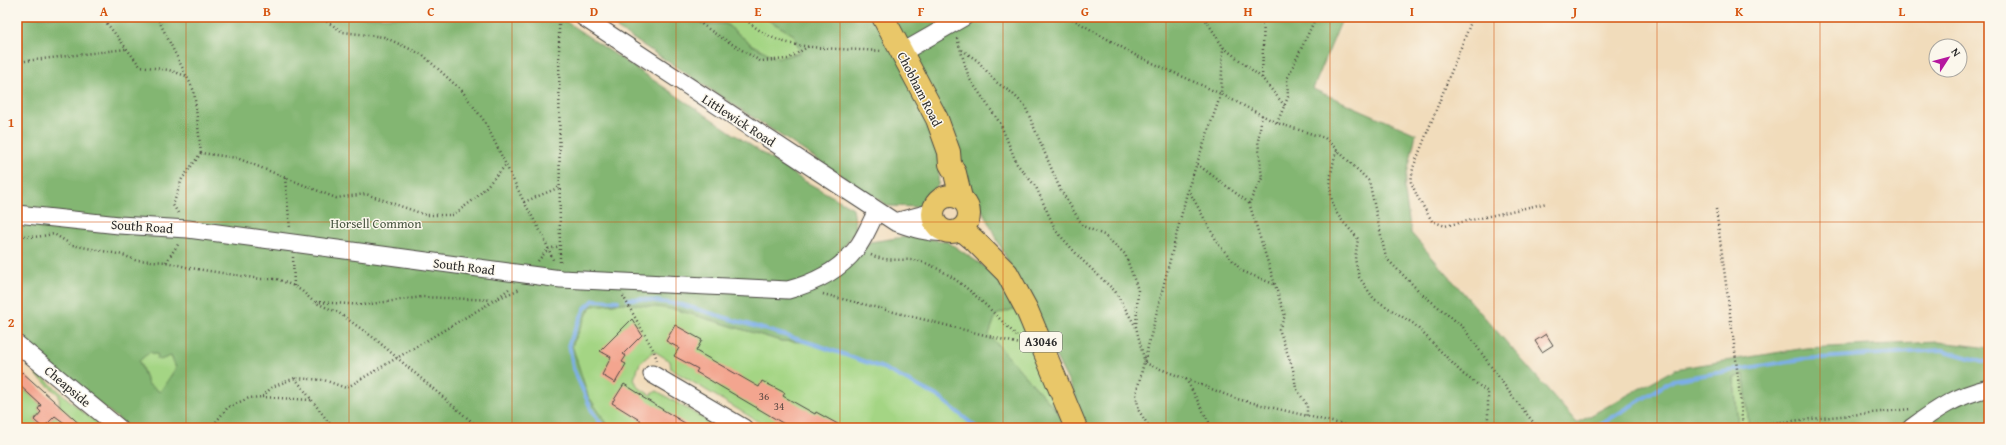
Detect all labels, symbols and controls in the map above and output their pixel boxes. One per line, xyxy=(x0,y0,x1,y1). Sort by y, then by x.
text: A xyxy=(100,2,109,21)
text: B xyxy=(263,2,271,21)
text: C xyxy=(427,2,435,21)
text: D xyxy=(590,2,598,21)
text: E xyxy=(755,2,762,21)
text: F xyxy=(918,2,925,21)
text: G xyxy=(1081,2,1089,21)
text: H xyxy=(1243,2,1253,21)
text: I xyxy=(1410,2,1414,21)
text: J xyxy=(1571,2,1578,21)
text: K xyxy=(1735,2,1744,21)
text: L xyxy=(1899,2,1906,21)
north arrow xyxy=(1928,38,1968,78)
text: N xyxy=(1947,44,1965,60)
street label: Chobham Road xyxy=(893,48,947,130)
street label: Littlewick Road xyxy=(698,90,779,151)
text: 1 xyxy=(8,113,14,132)
park label: Horsell Common xyxy=(331,214,422,233)
street label: South Road xyxy=(110,215,174,238)
street label: South Road xyxy=(432,253,496,280)
text: 2 xyxy=(8,313,15,332)
road number: A3046 xyxy=(1020,332,1062,352)
street label: Cheapside xyxy=(40,361,95,411)
house number: 36 xyxy=(759,388,769,404)
house number: 34 xyxy=(774,398,784,414)

